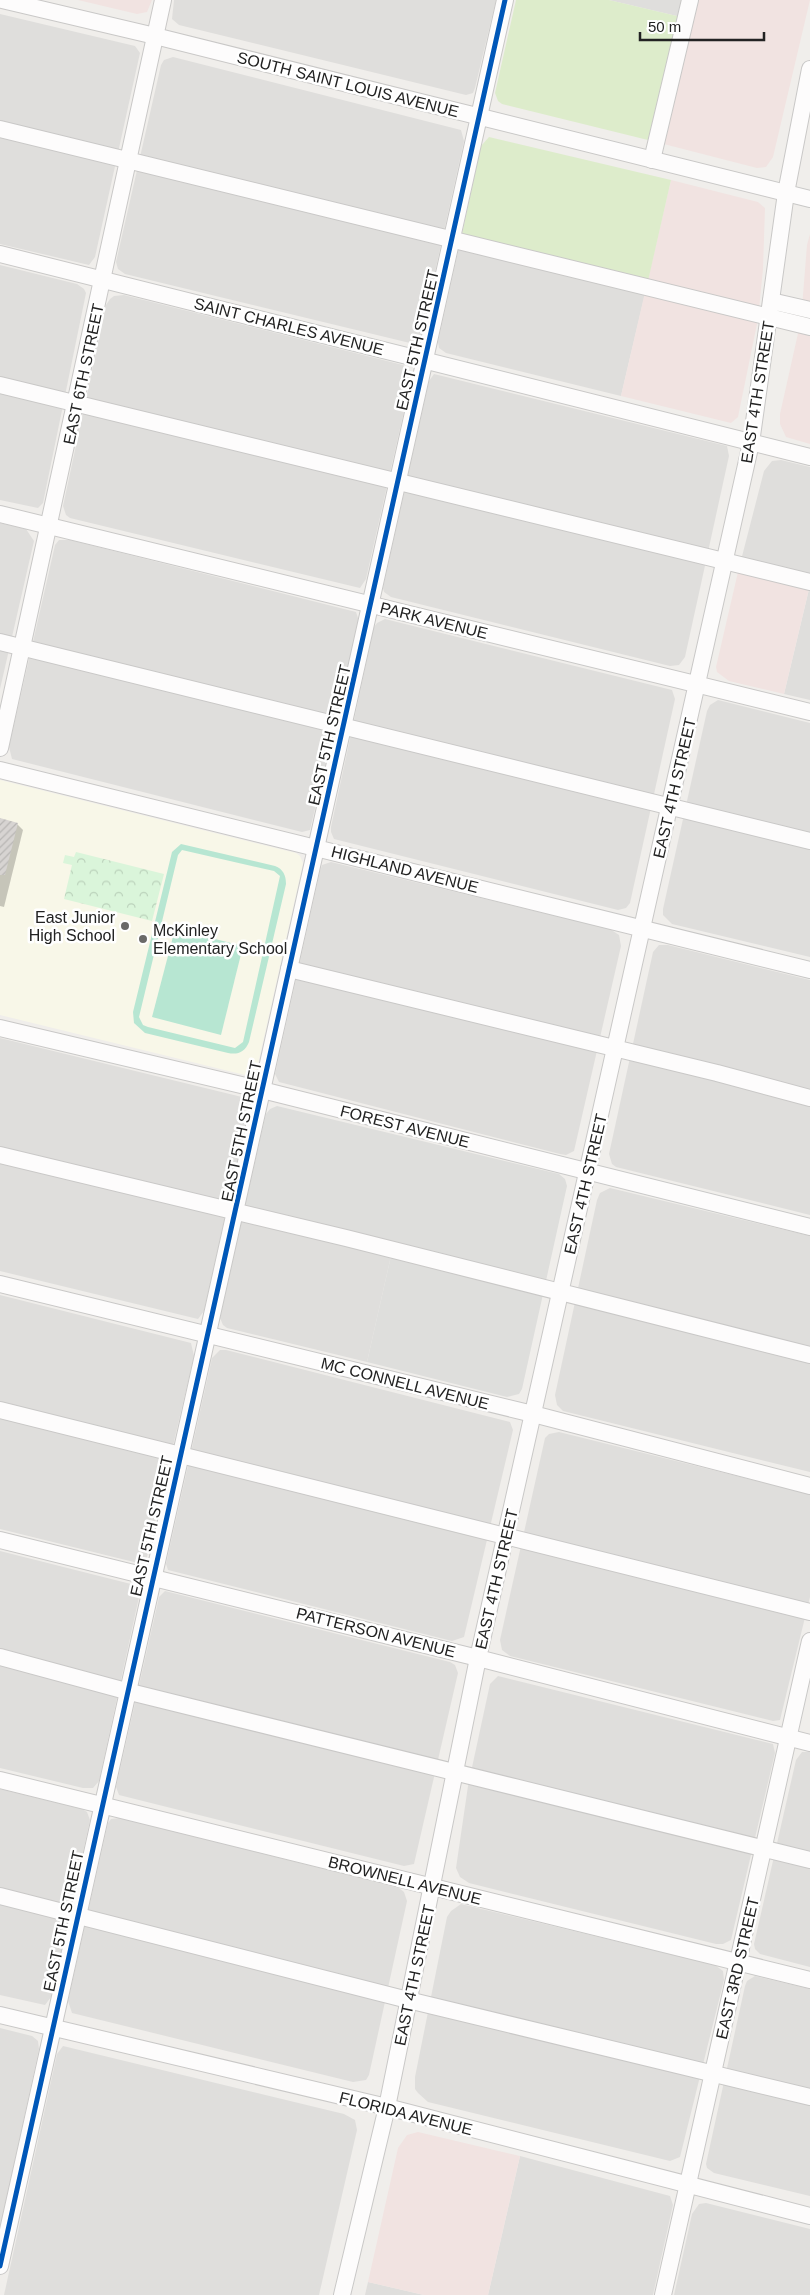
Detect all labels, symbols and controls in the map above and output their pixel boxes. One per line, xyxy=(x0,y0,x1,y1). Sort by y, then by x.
scale bar xyxy=(640,10,764,42)
text: 50 m xyxy=(648,18,681,35)
street label: SOUTH SAINT LOUIS AVENUE xyxy=(235,49,461,120)
street label: EAST 5TH STREET xyxy=(393,268,442,412)
street label: SAINT CHARLES AVENUE xyxy=(192,295,386,358)
street label: EAST 6TH STREET xyxy=(60,302,107,446)
street label: EAST 4TH STREET xyxy=(738,320,777,464)
street label: PARK AVENUE xyxy=(378,599,490,642)
street label: EAST 5TH STREET xyxy=(305,663,354,807)
street label: EAST 4TH STREET xyxy=(650,716,699,860)
street label: HIGHLAND AVENUE xyxy=(330,843,480,896)
place label: East Junior High School xyxy=(29,909,116,944)
marker: East Junior High School xyxy=(119,920,131,932)
place label: McKinley Elementary School xyxy=(153,922,287,957)
marker: McKinley Elementary School xyxy=(137,933,149,945)
street label: EAST 5TH STREET xyxy=(218,1059,265,1203)
street label: FOREST AVENUE xyxy=(338,1102,471,1151)
street label: EAST 4TH STREET xyxy=(561,1112,610,1256)
street label: MC CONNELL AVENUE xyxy=(319,1354,491,1413)
street label: EAST 5TH STREET xyxy=(127,1454,176,1598)
street label: EAST 4TH STREET xyxy=(472,1507,521,1651)
street label: PATTERSON AVENUE xyxy=(294,1604,457,1661)
street label: EAST 5TH STREET xyxy=(40,1849,87,1993)
street label: BROWNELL AVENUE xyxy=(326,1853,483,1908)
street label: EAST 3RD STREET xyxy=(713,1895,762,2041)
street label: EAST 4TH STREET xyxy=(391,1903,438,2047)
street label: FLORIDA AVENUE xyxy=(338,2089,474,2138)

